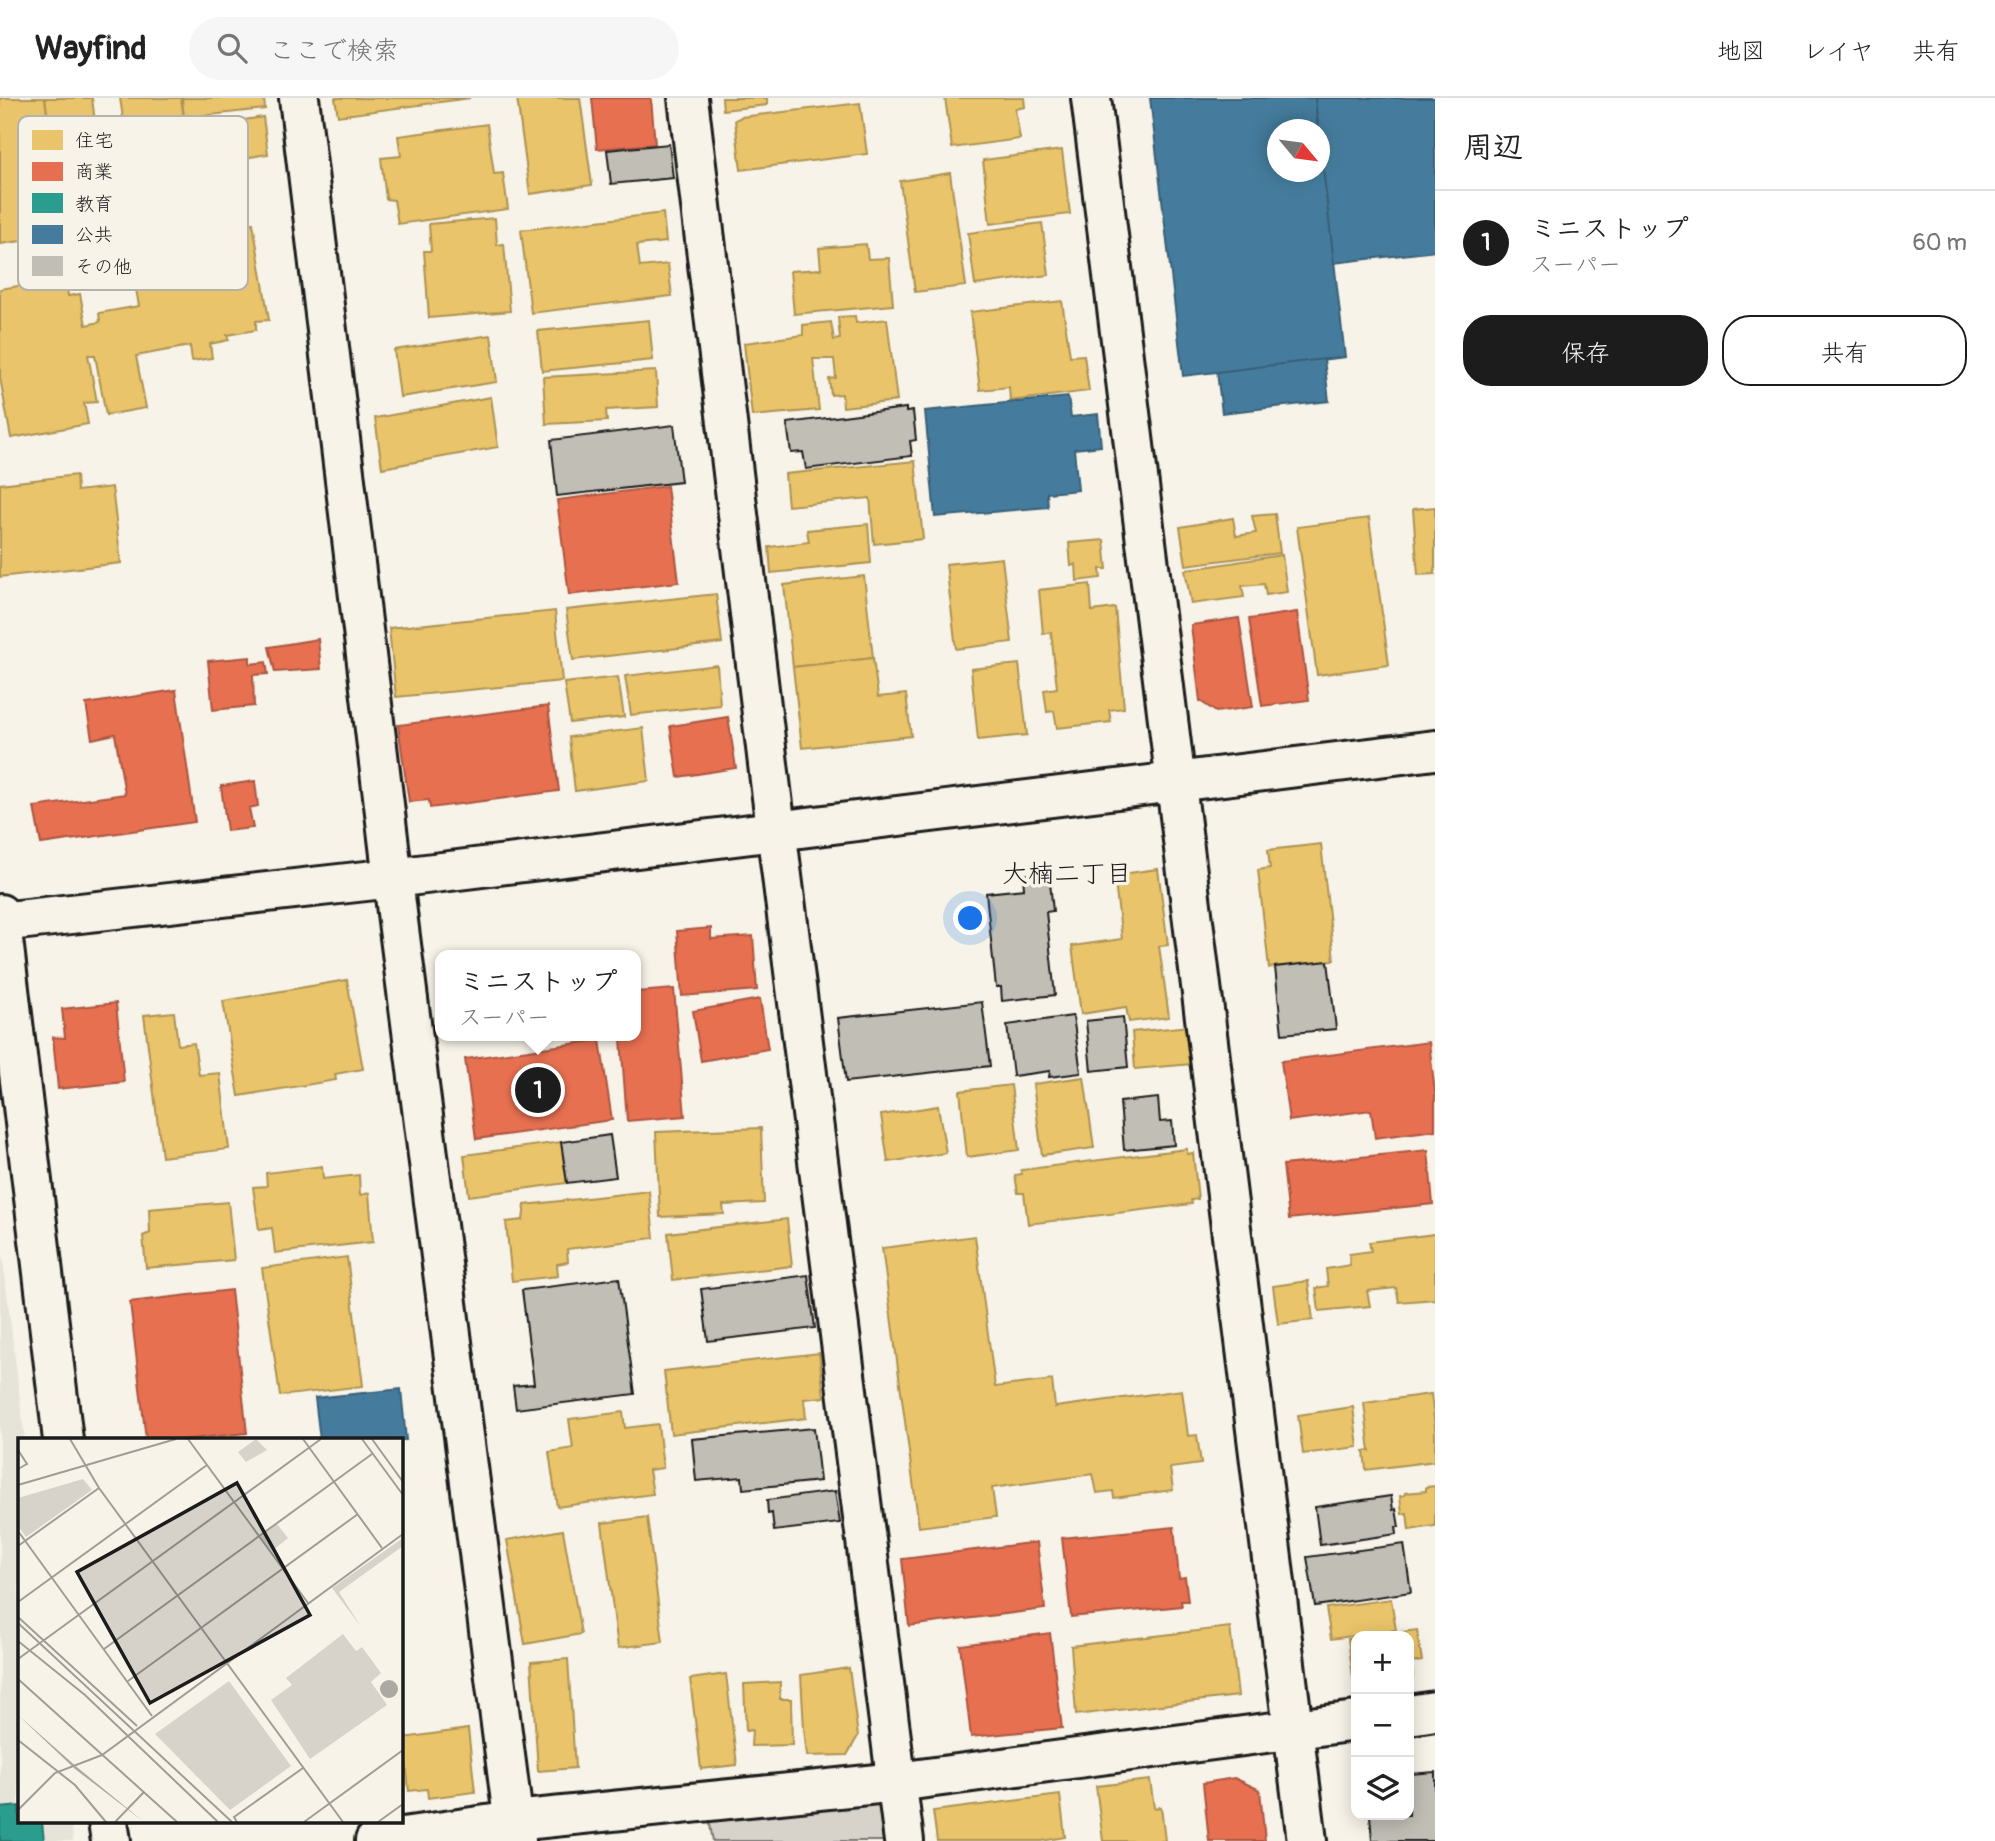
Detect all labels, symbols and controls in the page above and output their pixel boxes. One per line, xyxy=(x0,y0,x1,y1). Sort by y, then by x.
search box xyxy=(189,17,679,80)
text: Wayfind xyxy=(35,28,147,69)
icon: search xyxy=(213,29,251,67)
text: ここで検索 xyxy=(269,35,399,67)
text: 地図 xyxy=(1717,37,1765,66)
text: レイヤ xyxy=(1803,37,1874,66)
text: 共有 xyxy=(1912,37,1960,66)
legend xyxy=(18,116,248,290)
north arrow xyxy=(1267,119,1330,182)
text: 住宅 xyxy=(75,129,113,153)
text: 周辺 xyxy=(1463,129,1523,166)
text: 商業 xyxy=(75,160,113,184)
text: 教育 xyxy=(75,192,113,216)
text: ミニストップ xyxy=(1530,213,1689,245)
text: 公共 xyxy=(75,223,113,247)
text: 1 xyxy=(1482,228,1491,257)
text: 60 m xyxy=(1912,228,1967,257)
text: スーパー xyxy=(1530,250,1621,279)
text: その他 xyxy=(75,255,132,279)
button: 保存 xyxy=(1463,315,1708,386)
button: 共有 xyxy=(1722,315,1967,386)
district label: 大楠二丁目 xyxy=(1002,858,1132,890)
your location xyxy=(953,901,987,935)
popup xyxy=(435,950,641,1041)
text: ミニストップ xyxy=(459,966,617,998)
text: スーパー xyxy=(459,1003,550,1032)
pin: 1 xyxy=(515,1064,561,1116)
inset map xyxy=(18,1438,402,1824)
map controls xyxy=(1351,1631,1414,1820)
button: + xyxy=(1351,1631,1414,1694)
button: − xyxy=(1351,1694,1414,1757)
button: layers xyxy=(1351,1757,1414,1820)

